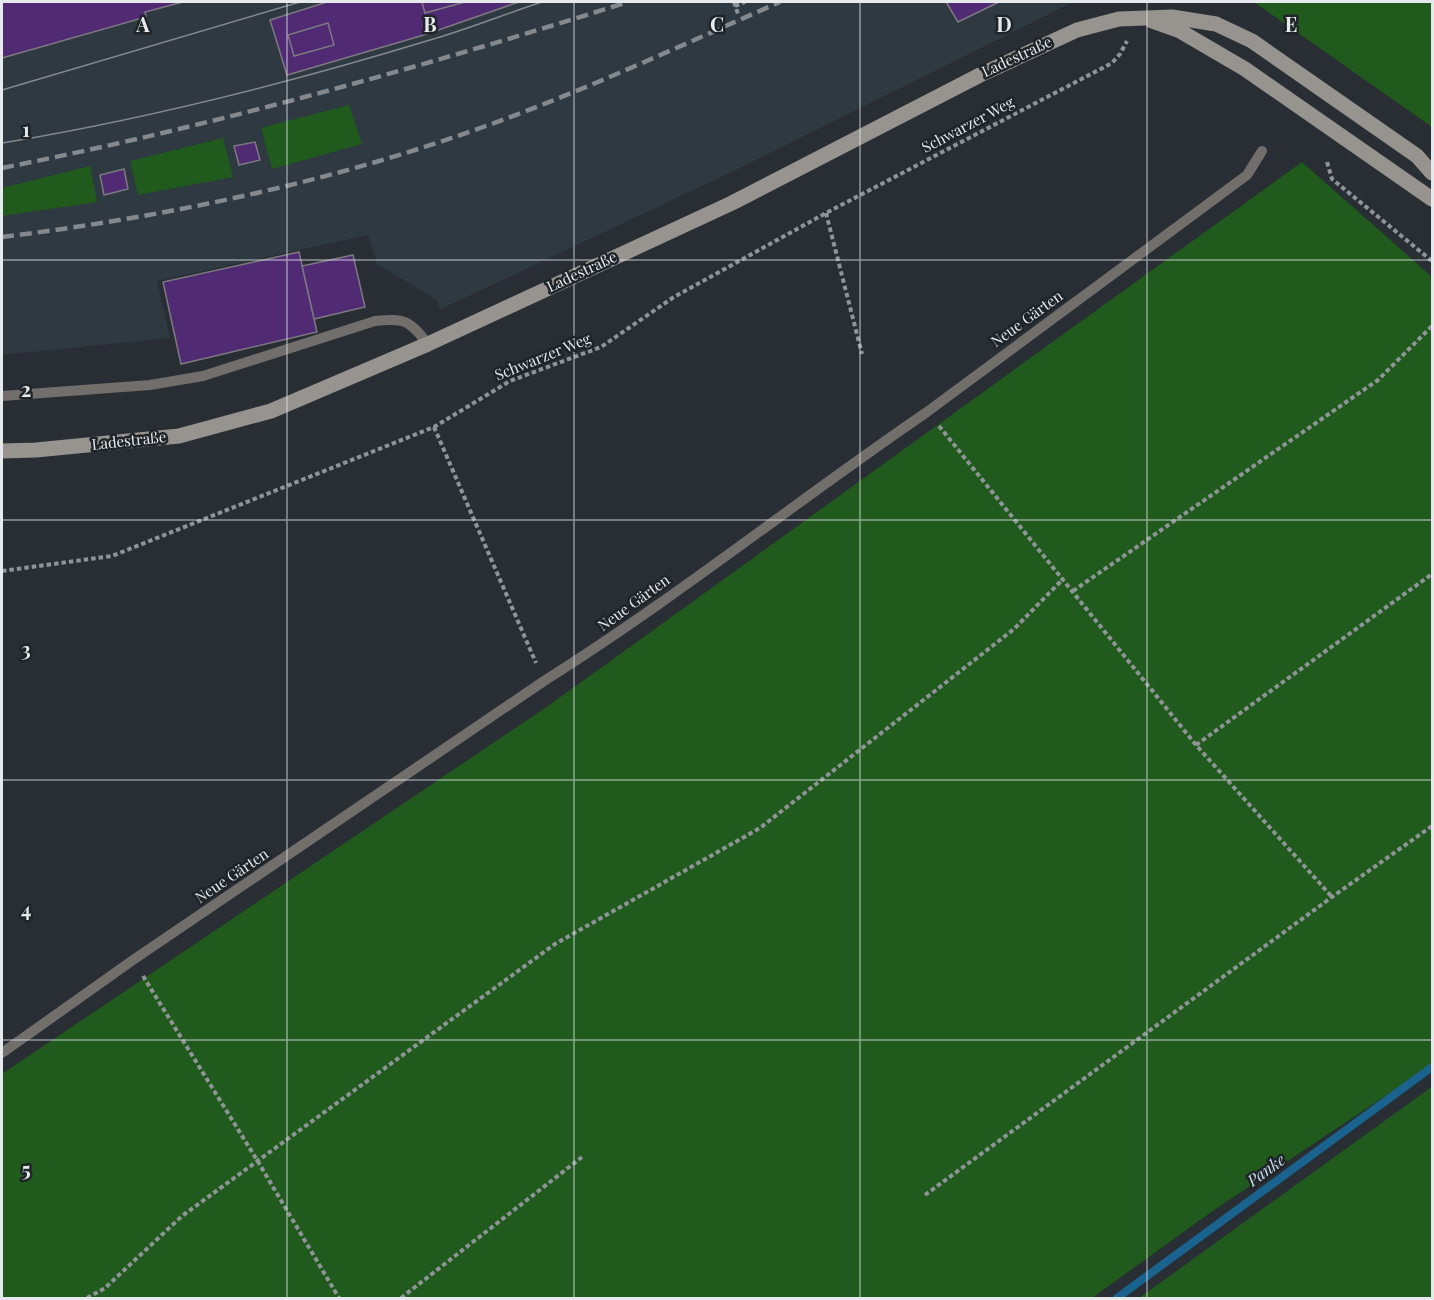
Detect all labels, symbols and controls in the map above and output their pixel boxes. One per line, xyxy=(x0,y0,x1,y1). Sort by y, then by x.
text: A xyxy=(135,10,150,37)
text: B xyxy=(423,10,437,37)
text: C xyxy=(710,10,724,37)
text: D xyxy=(996,10,1012,37)
text: E xyxy=(1285,10,1297,37)
street label: Ladestraße xyxy=(978,31,1055,81)
street label: Schwarzer Weg xyxy=(918,91,1017,157)
text: 1 xyxy=(22,115,30,142)
street label: Ladestraße xyxy=(543,246,620,296)
street label: Neue Gärten xyxy=(986,285,1066,351)
street label: Schwarzer Weg xyxy=(492,328,594,384)
text: 2 xyxy=(21,375,31,402)
street label: Ladestraße xyxy=(91,426,167,454)
street label: Neue Gärten xyxy=(593,569,673,635)
text: 3 xyxy=(21,635,31,662)
street label: Neue Gärten xyxy=(191,843,272,907)
text: 4 xyxy=(21,895,31,922)
water label: Panke xyxy=(1242,1149,1289,1191)
text: 5 xyxy=(21,1155,31,1182)

